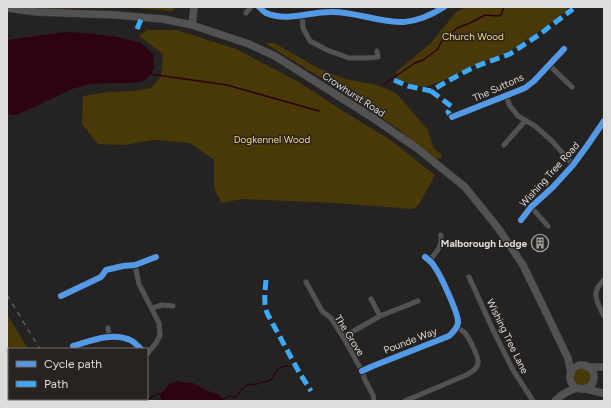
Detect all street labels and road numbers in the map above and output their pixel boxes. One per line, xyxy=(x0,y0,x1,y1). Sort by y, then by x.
street label: Crowhurst Road xyxy=(320,69,388,120)
street label: The Suttons xyxy=(471,70,526,104)
street label: Wishing Tree Road xyxy=(517,139,582,210)
street label: Wishing Tree Lane xyxy=(484,297,532,376)
street label: The Grove xyxy=(332,312,368,359)
street label: Pounde Way xyxy=(382,324,439,357)

